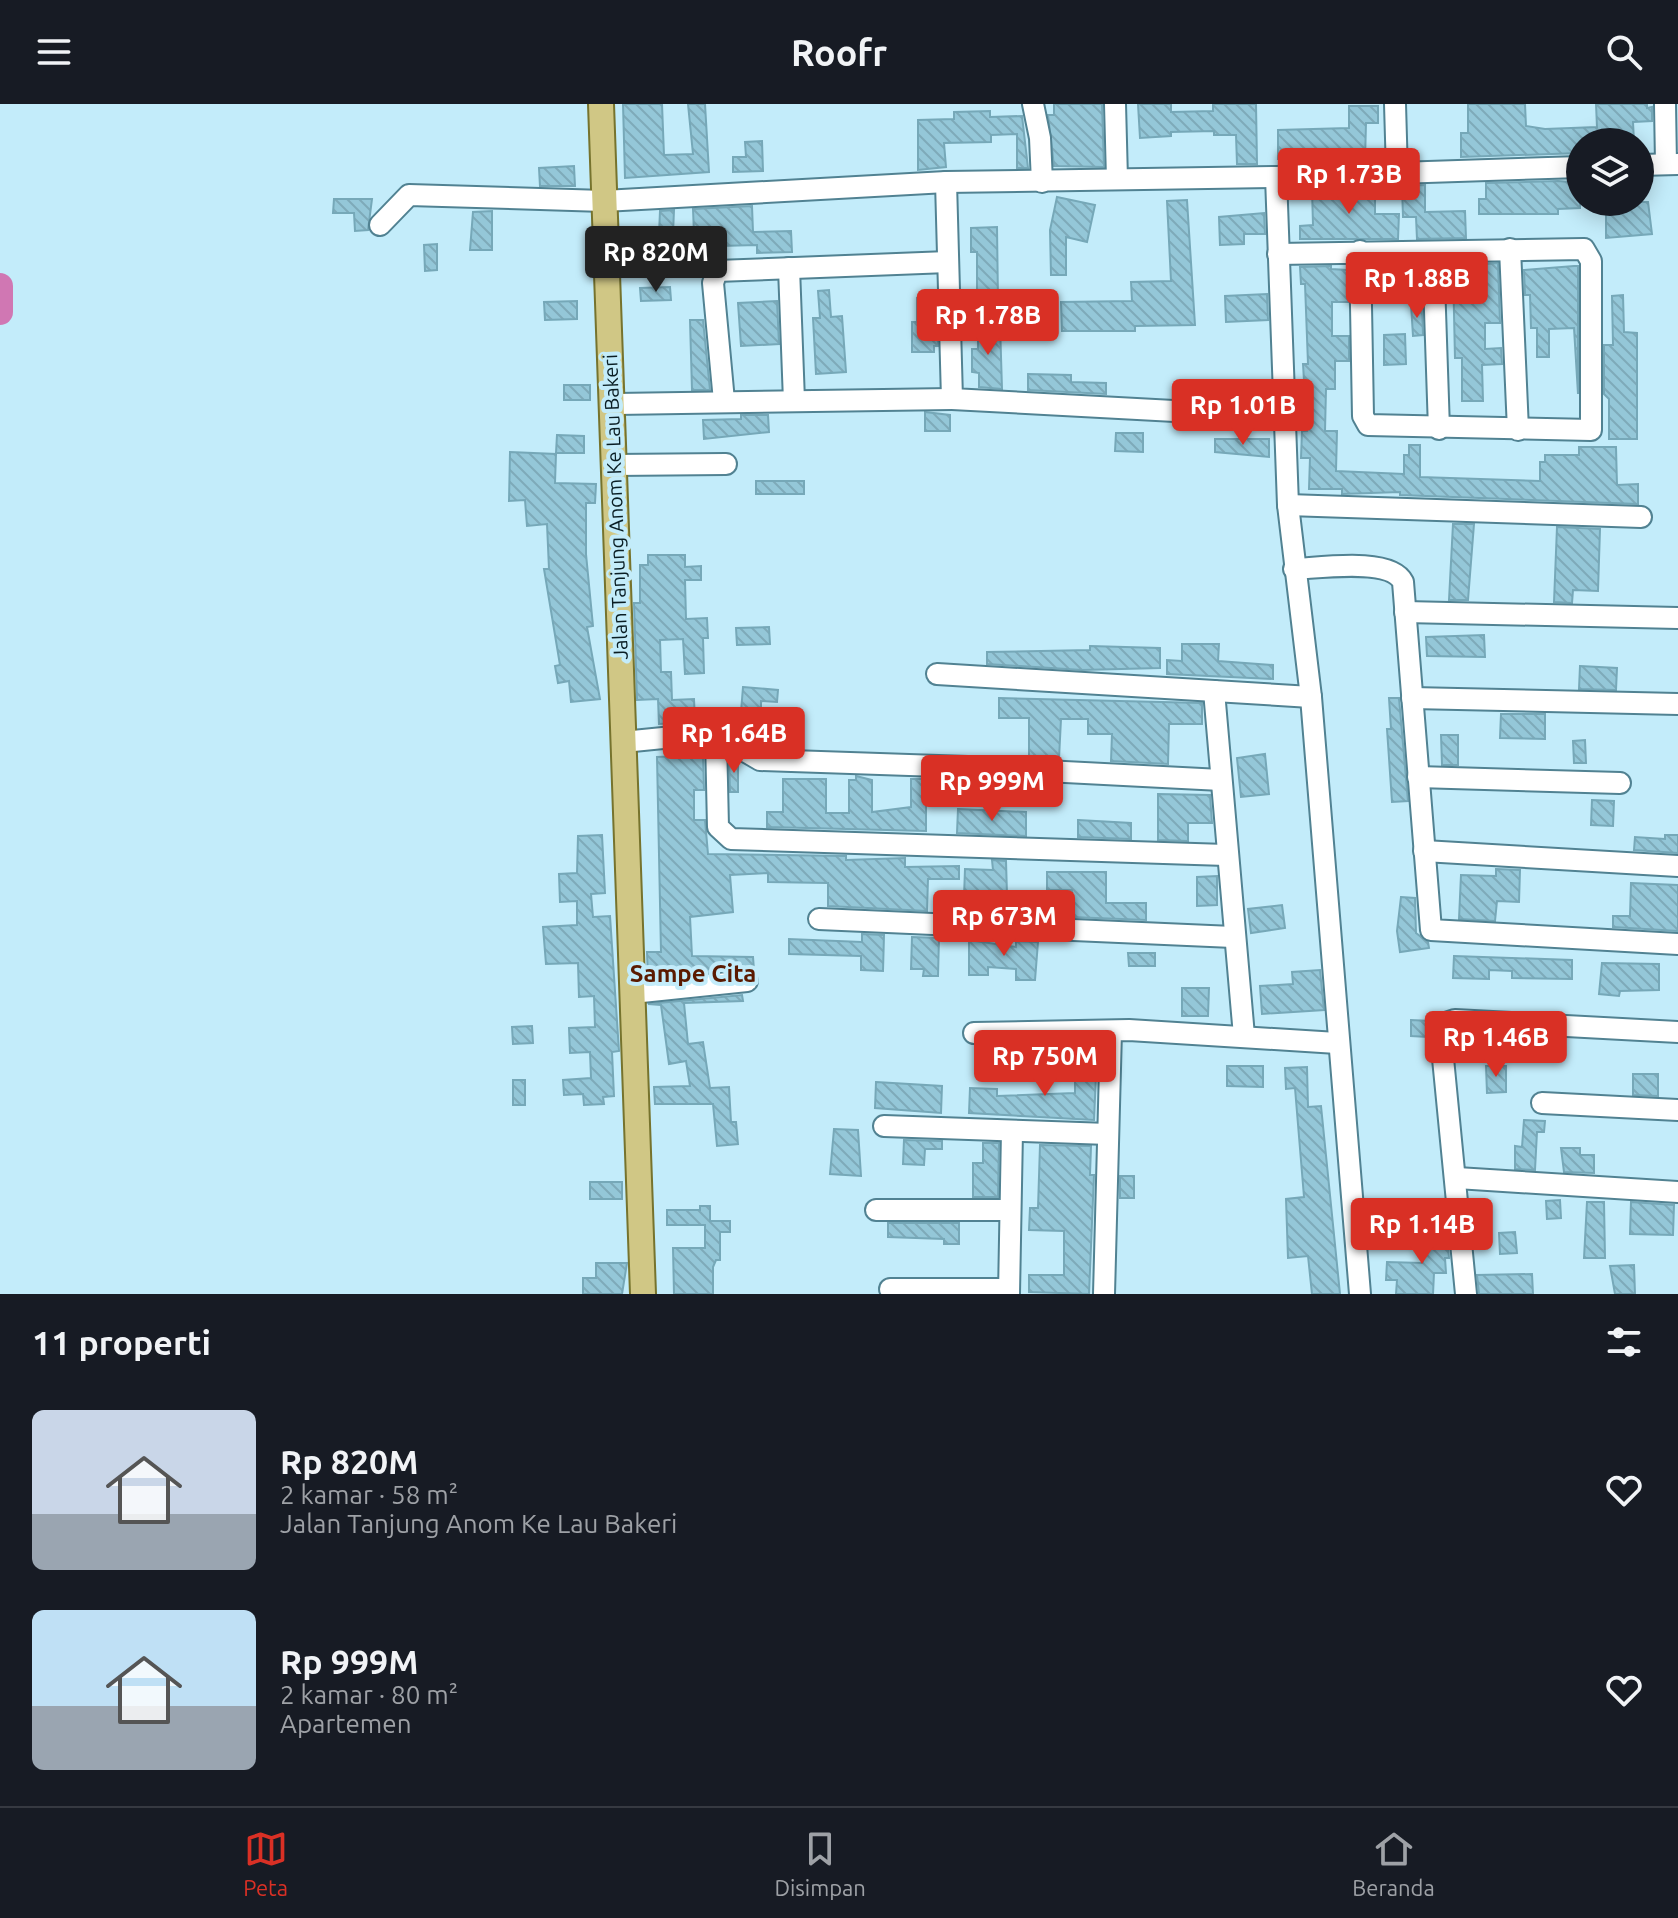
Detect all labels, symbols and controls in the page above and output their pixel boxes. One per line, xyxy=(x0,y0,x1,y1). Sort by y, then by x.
icon: menu xyxy=(32,30,76,74)
icon: search xyxy=(1602,30,1646,74)
text: Roofr xyxy=(791,32,887,73)
map controls xyxy=(1566,128,1654,216)
button: layers xyxy=(1566,128,1654,216)
pin: Rp 1.73B xyxy=(1266,148,1432,216)
text: Rp 1.73B xyxy=(1296,159,1402,188)
pin: Rp 820M xyxy=(582,226,730,294)
text: Rp 820M xyxy=(603,237,709,266)
pin: Rp 1.88B xyxy=(1334,252,1500,320)
text: Rp 1.88B xyxy=(1364,263,1470,292)
pin: Rp 1.78B xyxy=(905,289,1071,357)
text: Rp 1.78B xyxy=(935,300,1041,329)
street label: Jalan Tanjung Anom Ke Lau Bakeri xyxy=(598,354,632,660)
pin: Rp 1.01B xyxy=(1160,379,1326,447)
text: Rp 1.01B xyxy=(1190,390,1296,419)
pin: Rp 1.64B xyxy=(651,707,817,775)
text: Rp 1.64B xyxy=(681,718,787,747)
pin: Rp 999M xyxy=(918,755,1066,823)
text: Rp 999M xyxy=(939,766,1045,795)
pin: Rp 673M xyxy=(930,890,1078,958)
text: Rp 673M xyxy=(951,901,1057,930)
district label: Sampe Cita xyxy=(630,960,756,987)
pin: Rp 1.46B xyxy=(1413,1011,1579,1079)
text: Rp 1.46B xyxy=(1443,1022,1549,1051)
pin: Rp 750M xyxy=(971,1030,1119,1098)
text: Rp 750M xyxy=(992,1041,1098,1070)
pin: Rp 1.14B xyxy=(1339,1198,1505,1266)
text: Rp 1.14B xyxy=(1369,1209,1475,1238)
icon: filters xyxy=(1602,1320,1646,1364)
text: 11 properti xyxy=(32,1323,211,1361)
icon: home xyxy=(96,1442,192,1538)
text: Rp 820M xyxy=(280,1442,419,1480)
icon: heart xyxy=(1602,1468,1646,1512)
text: 2 kamar · 58 m² xyxy=(280,1480,458,1509)
text: Jalan Tanjung Anom Ke Lau Bakeri xyxy=(280,1509,677,1538)
icon: home xyxy=(96,1642,192,1738)
text: Rp 999M xyxy=(280,1642,419,1680)
icon: heart xyxy=(1602,1668,1646,1712)
text: 2 kamar · 80 m² xyxy=(280,1680,458,1709)
text: Apartemen xyxy=(280,1709,411,1738)
tab: Peta xyxy=(243,1827,288,1900)
tab: Disimpan xyxy=(774,1827,866,1900)
tab: Beranda xyxy=(1352,1827,1435,1900)

